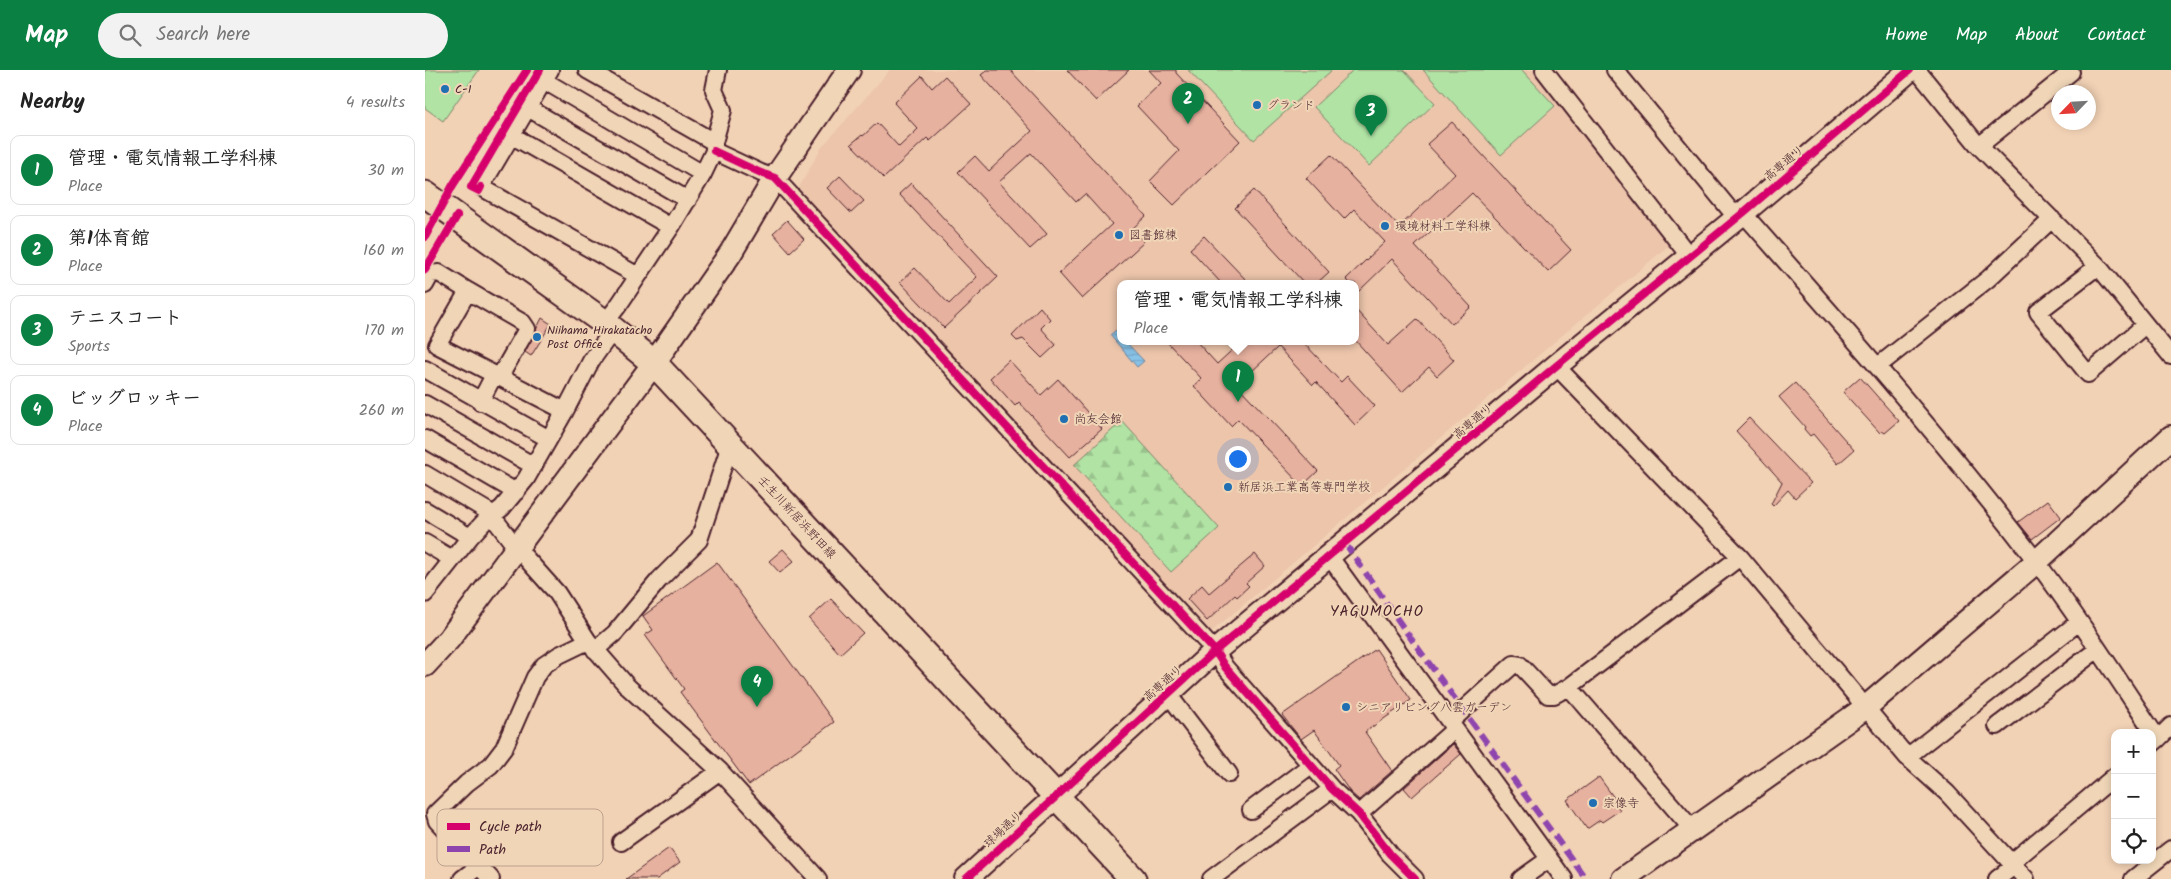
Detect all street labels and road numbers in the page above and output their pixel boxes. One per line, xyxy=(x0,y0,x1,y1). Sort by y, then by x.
street label: 高専通り xyxy=(1760,141,1809,186)
street label: 高専通り xyxy=(1449,399,1498,444)
street label: 壬生川新居浜野田線 xyxy=(753,471,840,563)
street label: 高専通り xyxy=(1139,660,1188,706)
street label: 球場通り xyxy=(979,806,1027,853)

